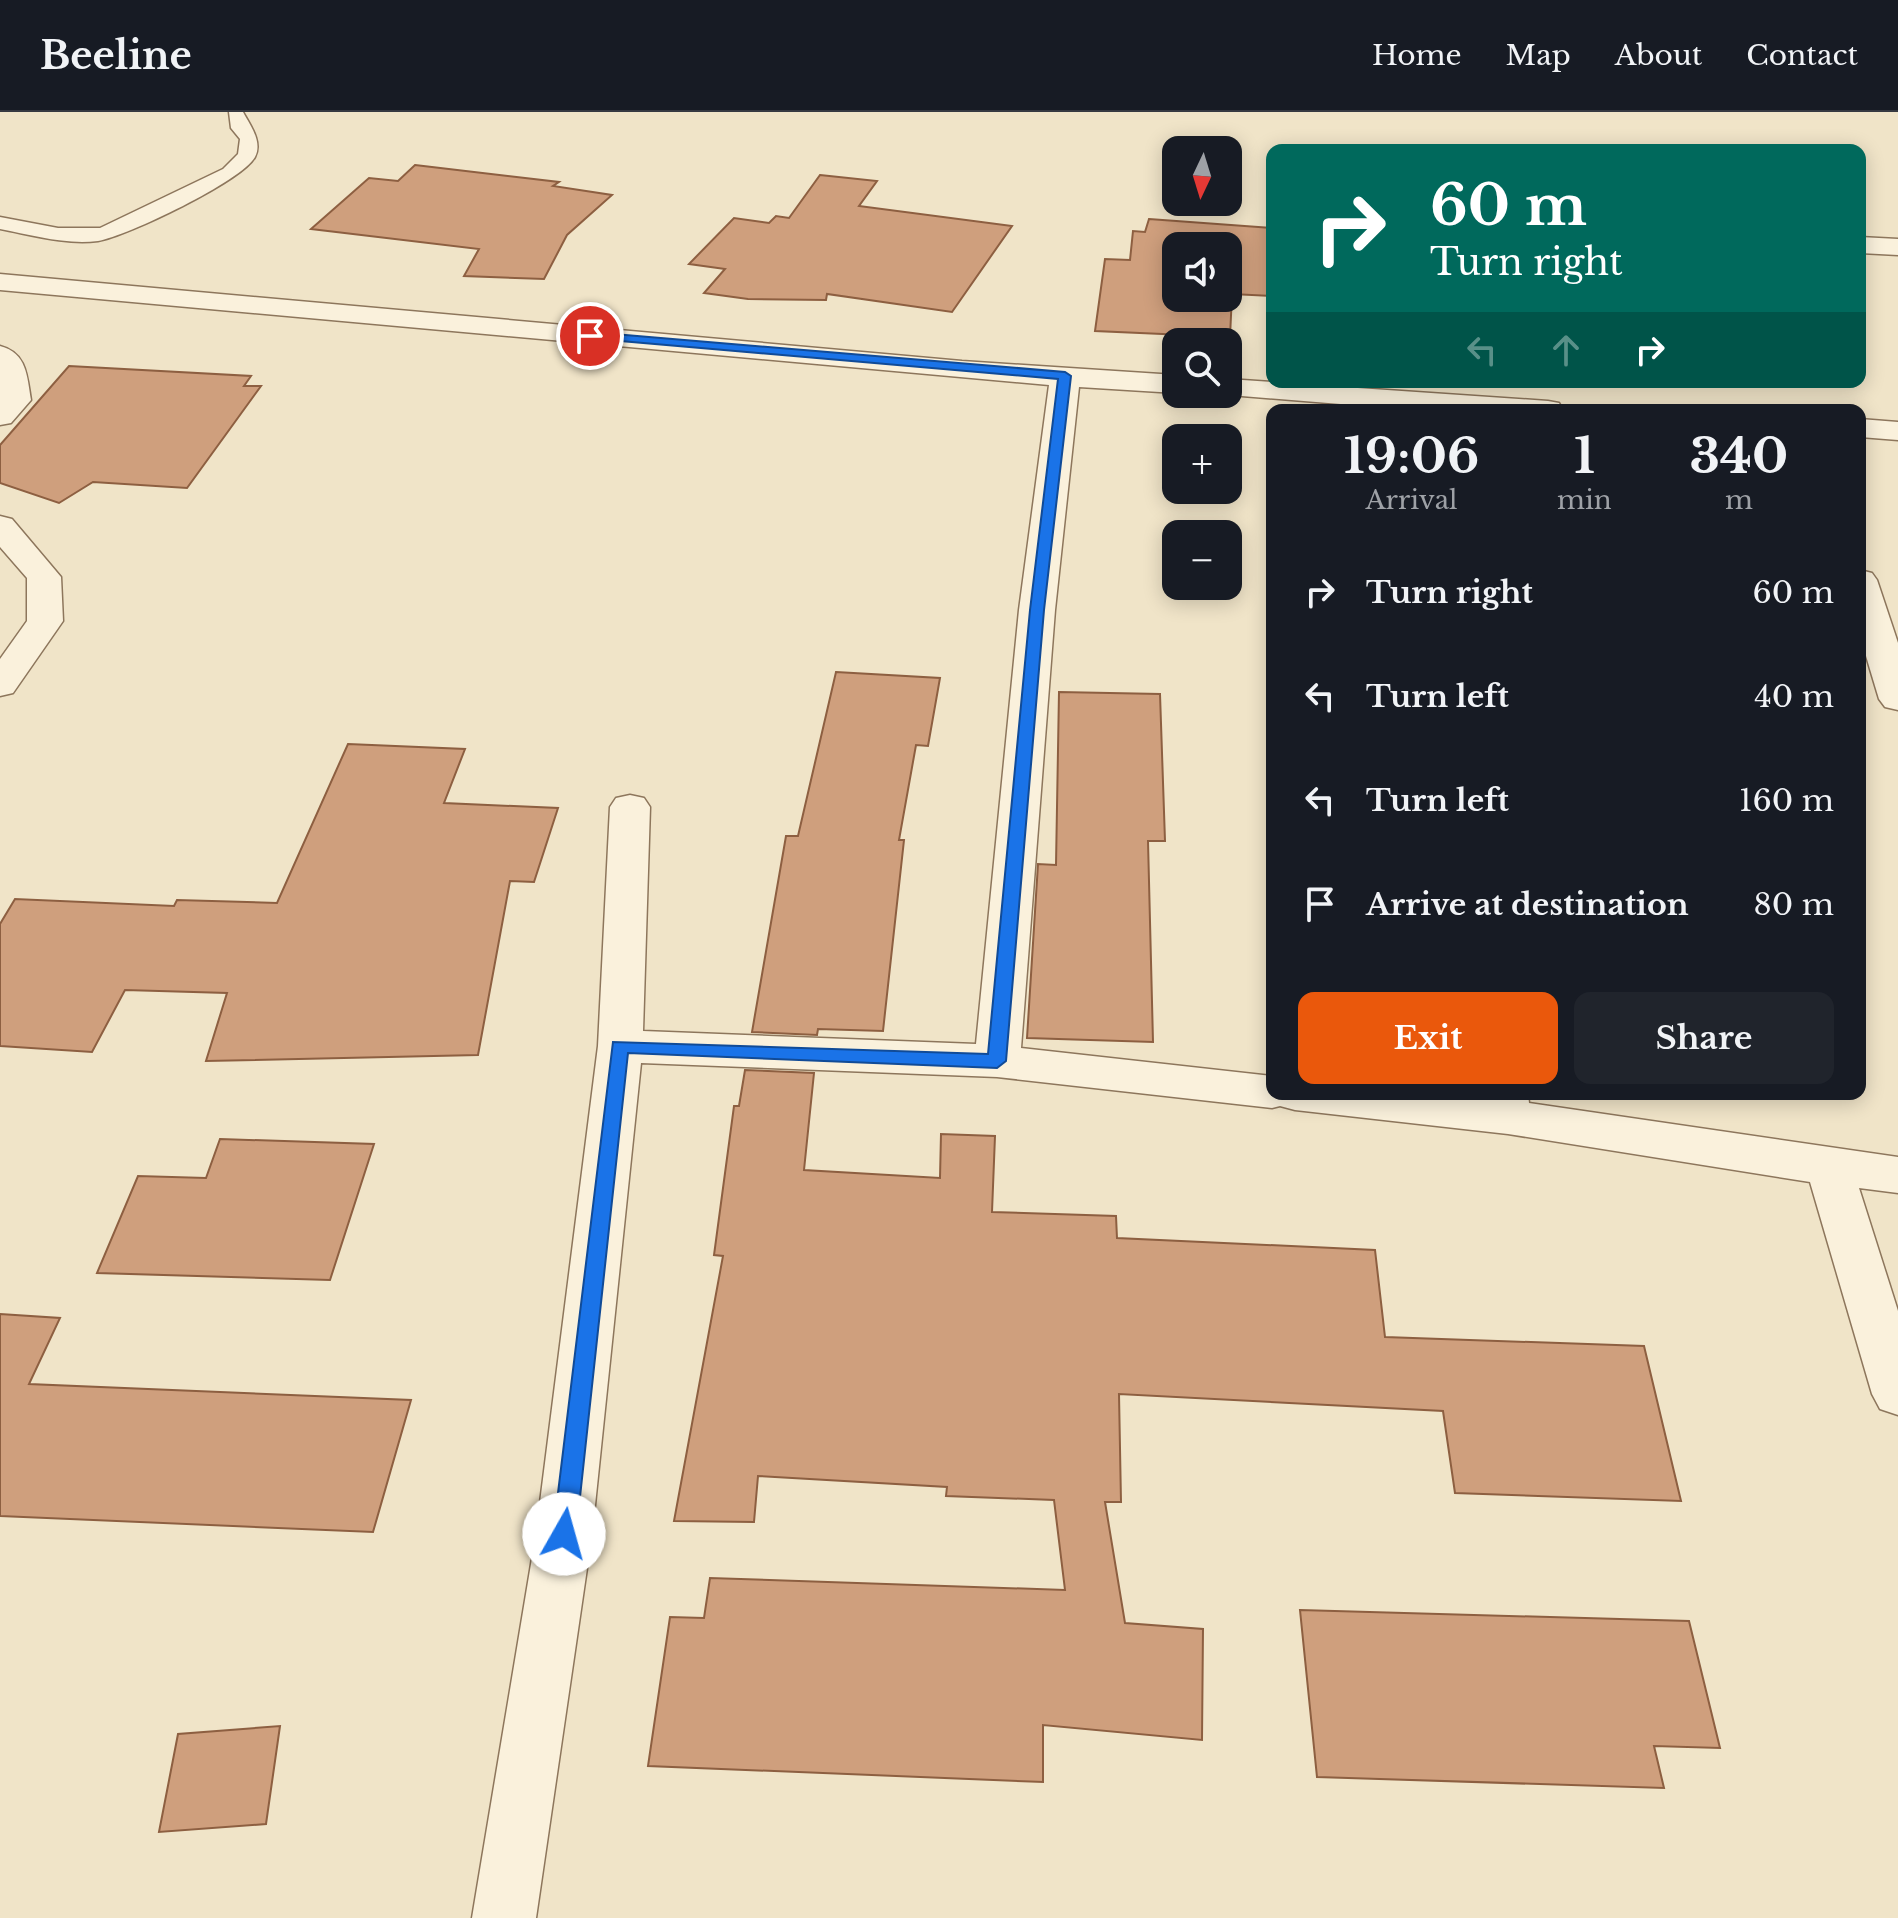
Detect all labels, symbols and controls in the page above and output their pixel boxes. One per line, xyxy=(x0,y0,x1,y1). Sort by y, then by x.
text: Beeline xyxy=(40,32,192,79)
text: Home xyxy=(1372,38,1462,73)
text: Map xyxy=(1506,38,1571,73)
text: About xyxy=(1615,38,1702,73)
text: Contact xyxy=(1746,38,1858,73)
north arrow xyxy=(1162,136,1242,216)
map controls xyxy=(1162,136,1242,600)
text: 60 m xyxy=(1430,171,1587,240)
icon: right xyxy=(1298,176,1402,280)
button: sound xyxy=(1162,232,1242,312)
text: Turn right xyxy=(1430,240,1623,285)
pin xyxy=(556,302,624,370)
icon: arrive xyxy=(568,314,612,358)
button: search xyxy=(1162,328,1242,408)
icon: left xyxy=(1460,328,1504,372)
icon: ahead xyxy=(1544,328,1588,372)
icon: right xyxy=(1628,328,1672,372)
button: + xyxy=(1162,424,1242,504)
text: 19:06 xyxy=(1344,426,1479,486)
text: 1 xyxy=(1574,426,1595,486)
text: 340 xyxy=(1690,426,1788,486)
text: Arrival xyxy=(1365,484,1458,516)
text: min xyxy=(1557,484,1612,516)
text: m xyxy=(1725,484,1753,516)
button: − xyxy=(1162,520,1242,600)
icon: right xyxy=(1298,570,1342,614)
text: Turn right xyxy=(1366,574,1533,611)
text: 60 m xyxy=(1752,574,1834,611)
icon: left xyxy=(1298,674,1342,718)
text: Turn left xyxy=(1366,678,1509,715)
text: 40 m xyxy=(1754,678,1834,715)
icon: left xyxy=(1298,778,1342,822)
text: Turn left xyxy=(1366,782,1509,819)
text: 160 m xyxy=(1739,782,1834,819)
icon: arrive xyxy=(1298,882,1342,926)
text: Arrive at destination xyxy=(1366,886,1689,923)
text: 80 m xyxy=(1754,886,1834,923)
button: Exit xyxy=(1298,992,1558,1084)
button: Share xyxy=(1574,992,1834,1084)
position arrow xyxy=(522,1492,606,1576)

